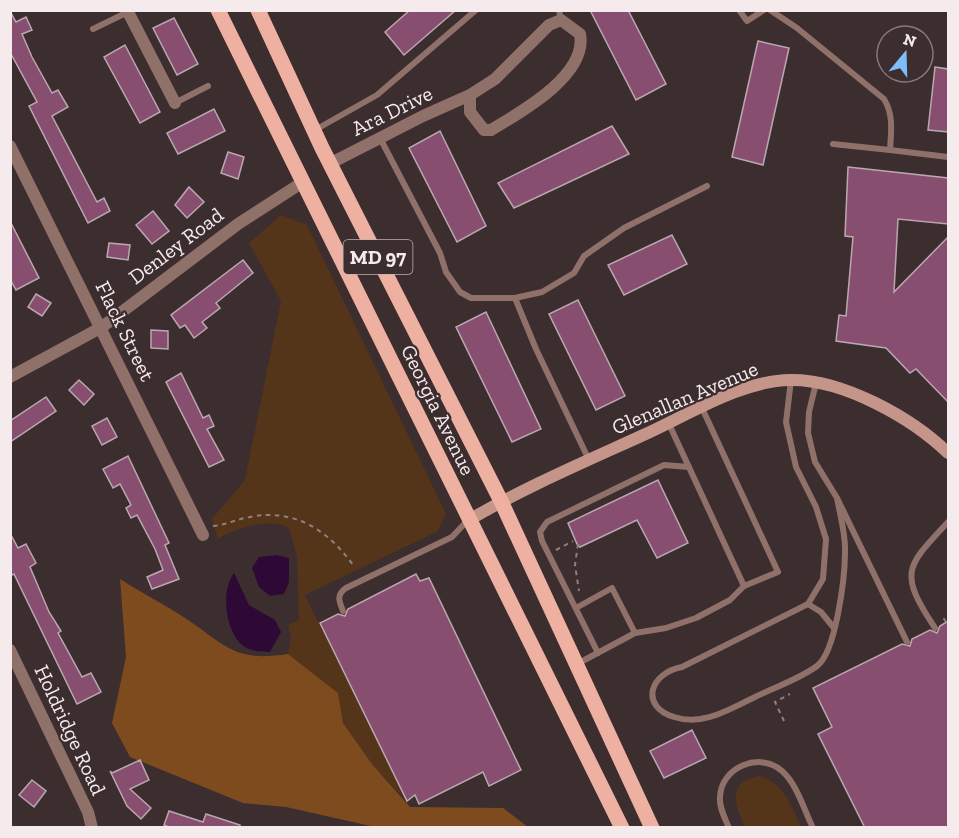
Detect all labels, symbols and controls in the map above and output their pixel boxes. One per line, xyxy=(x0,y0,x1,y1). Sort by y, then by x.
north arrow xyxy=(875,24,935,84)
text: N xyxy=(901,29,919,51)
street label: Ara Drive xyxy=(347,80,436,141)
street label: Denley Road xyxy=(123,202,228,289)
road number: MD 97 xyxy=(344,240,412,274)
street label: Flack Street xyxy=(91,277,160,385)
street label: Georgia Avenue xyxy=(396,340,481,479)
street label: Glenallan Avenue xyxy=(608,355,762,440)
street label: Holdridge Road xyxy=(29,661,112,799)

